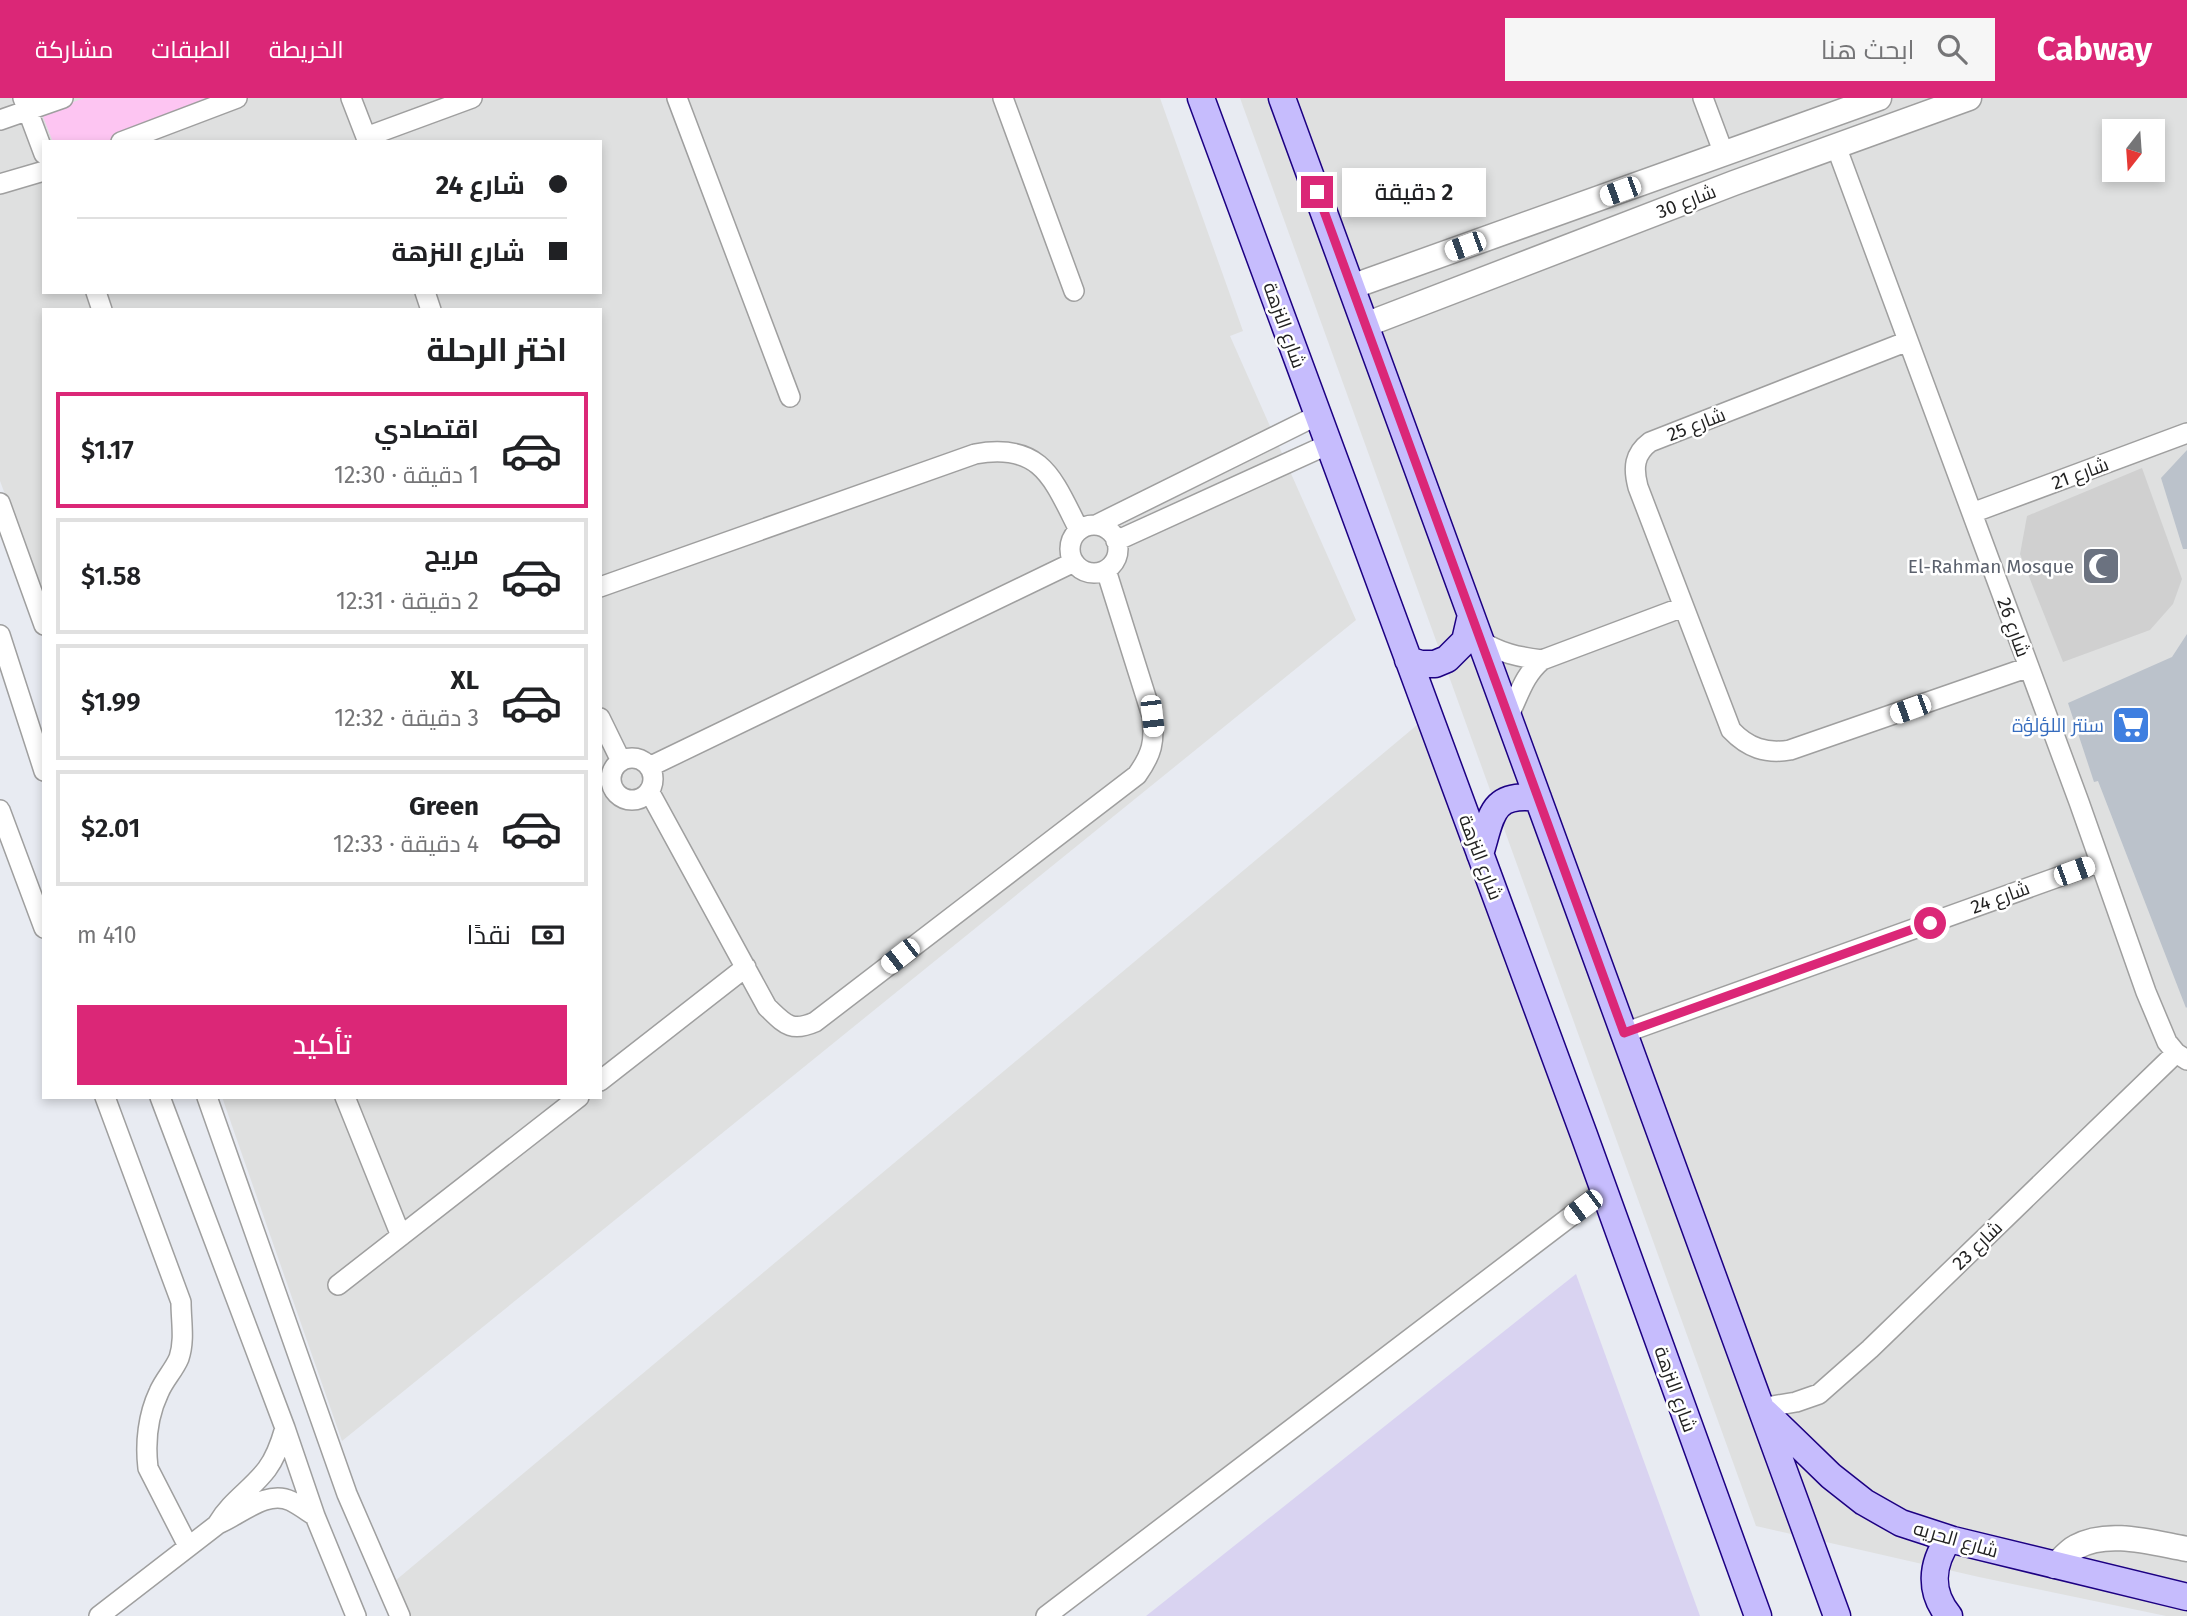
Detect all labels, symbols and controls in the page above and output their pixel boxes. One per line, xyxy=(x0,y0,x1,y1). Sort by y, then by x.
search box xyxy=(1505,18,1995,81)
text: Cabway xyxy=(2037,29,2152,69)
icon: search xyxy=(1933,30,1971,68)
text: ابحث هنا xyxy=(1821,35,1915,66)
text: مشاركة xyxy=(35,36,113,64)
text: الطبقات xyxy=(151,36,231,64)
text: الخريطة xyxy=(269,36,344,64)
north arrow xyxy=(2102,119,2165,182)
map controls xyxy=(2102,119,2165,182)
callout: 2 دقيقة xyxy=(1342,168,1485,217)
text: شارع 24 xyxy=(436,170,525,201)
car xyxy=(1597,174,1644,208)
route end xyxy=(1301,176,1333,208)
text: 2 دقيقة xyxy=(1375,178,1453,206)
street label: شارع 30 xyxy=(1653,180,1720,225)
car xyxy=(1442,229,1489,263)
text: شارع النزهة xyxy=(391,237,525,268)
street label: شارع النزهة xyxy=(1257,279,1311,372)
text: اختر الرحلة xyxy=(426,331,567,369)
street label: شارع 25 xyxy=(1664,403,1729,448)
text: اقتصادي xyxy=(374,414,479,445)
icon: car xyxy=(500,419,563,482)
text: $1.17 xyxy=(81,435,134,466)
street label: شارع 21 xyxy=(2049,453,2113,496)
text: 1 دقيقة · 12:30 xyxy=(334,461,479,489)
text: مريح xyxy=(424,540,479,571)
icon: car xyxy=(500,545,563,608)
mosque icon: El-Rahman Mosque xyxy=(2080,545,2122,587)
place label: El-Rahman Mosque xyxy=(1908,555,2074,578)
text: $1.58 xyxy=(81,561,141,592)
text: 2 دقيقة · 12:31 xyxy=(336,587,479,615)
street label: شارع 26 xyxy=(1990,594,2035,661)
text: XL xyxy=(451,665,479,696)
icon: car xyxy=(500,671,563,734)
text: $1.99 xyxy=(81,687,141,718)
car xyxy=(1887,692,1934,726)
car xyxy=(1140,694,1165,738)
text: 3 دقيقة · 12:32 xyxy=(334,704,479,732)
supermarket icon: سنتر اللؤلؤة xyxy=(2110,704,2152,746)
place label: سنتر اللؤلؤة xyxy=(2012,714,2104,737)
text: Green xyxy=(409,791,479,822)
icon: car xyxy=(500,797,563,860)
street label: شارع النزهة xyxy=(1452,811,1507,904)
text: $2.01 xyxy=(81,813,140,844)
text: 4 دقيقة · 12:33 xyxy=(333,830,479,858)
car xyxy=(2051,854,2098,888)
street label: شارع 24 xyxy=(1968,876,2033,921)
route start xyxy=(1914,907,1946,939)
icon: cash xyxy=(529,916,567,954)
text: نقدًا xyxy=(467,920,511,951)
text: 410 m xyxy=(77,921,137,949)
car xyxy=(877,935,924,977)
button: تأكيد xyxy=(77,1005,567,1085)
car xyxy=(1560,1186,1607,1228)
street label: شارع 23 xyxy=(1948,1216,2009,1276)
street label: شارع النزهة xyxy=(1648,1343,1702,1436)
street label: شارع الحريه xyxy=(1910,1516,2001,1564)

